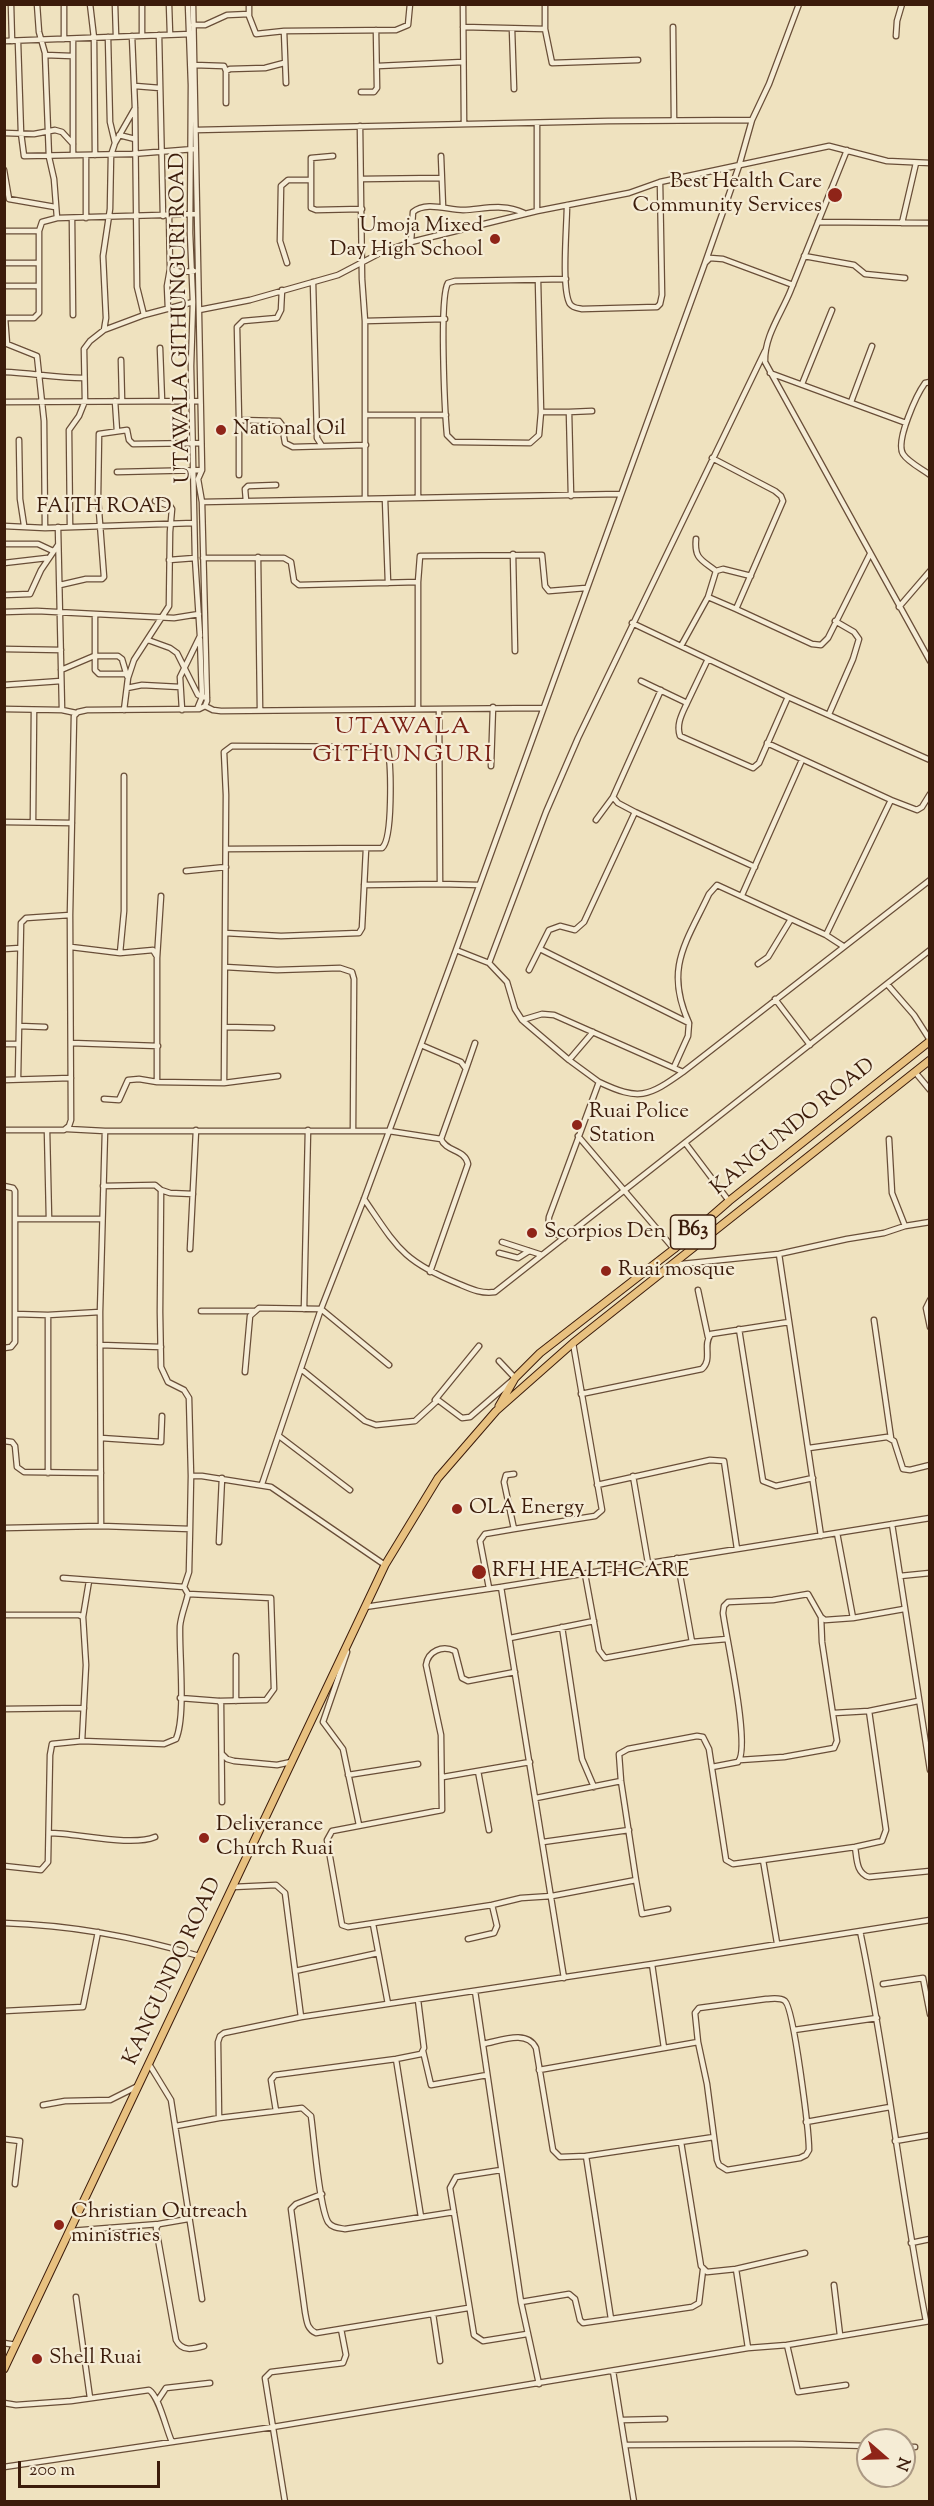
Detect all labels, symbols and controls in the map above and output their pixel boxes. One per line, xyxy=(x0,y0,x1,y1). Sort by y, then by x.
street label: UTAWALA GITHUNGURI ROAD xyxy=(167,152,197,484)
place label: Best Health Care Community Services xyxy=(633,170,822,220)
marker: Best Health Care Community Services xyxy=(826,186,844,204)
place label: Umoja Mixed Day High School xyxy=(330,214,483,264)
marker: Umoja Mixed Day High School xyxy=(488,232,502,246)
place label: National Oil xyxy=(233,417,346,443)
marker: National Oil xyxy=(214,423,228,437)
street label: FAITH ROAD xyxy=(36,495,172,521)
district label: UTAWALA GITHUNGURI xyxy=(312,715,494,771)
street label: KANGUNDO ROAD xyxy=(707,1054,881,1202)
place label: Ruai Police Station xyxy=(589,1100,689,1150)
marker: Ruai Police Station xyxy=(570,1118,584,1132)
road number: B63 xyxy=(670,1215,716,1249)
place label: Scorpios Den xyxy=(544,1220,666,1246)
marker: Scorpios Den xyxy=(525,1226,539,1240)
place label: Ruai mosque xyxy=(618,1258,735,1284)
marker: Ruai mosque xyxy=(599,1264,613,1278)
place label: OLA Energy xyxy=(469,1496,584,1522)
marker: OLA Energy xyxy=(450,1502,464,1516)
place label: RFH HEALTHCARE xyxy=(492,1559,689,1585)
marker: RFH HEALTHCARE xyxy=(470,1563,488,1581)
place label: Deliverance Church Ruai xyxy=(216,1813,333,1863)
marker: Deliverance Church Ruai xyxy=(197,1831,211,1845)
street label: KANGUNDO ROAD xyxy=(119,1874,229,2070)
place label: Christian Outreach ministries xyxy=(71,2200,248,2250)
marker: Christian Outreach ministries xyxy=(52,2218,66,2232)
place label: Shell Ruai xyxy=(49,2346,142,2372)
marker: Shell Ruai xyxy=(30,2352,44,2366)
north arrow xyxy=(856,2428,916,2488)
scale bar xyxy=(21,2449,164,2487)
text: N xyxy=(889,2454,914,2474)
text: 200 m xyxy=(29,2458,75,2484)

